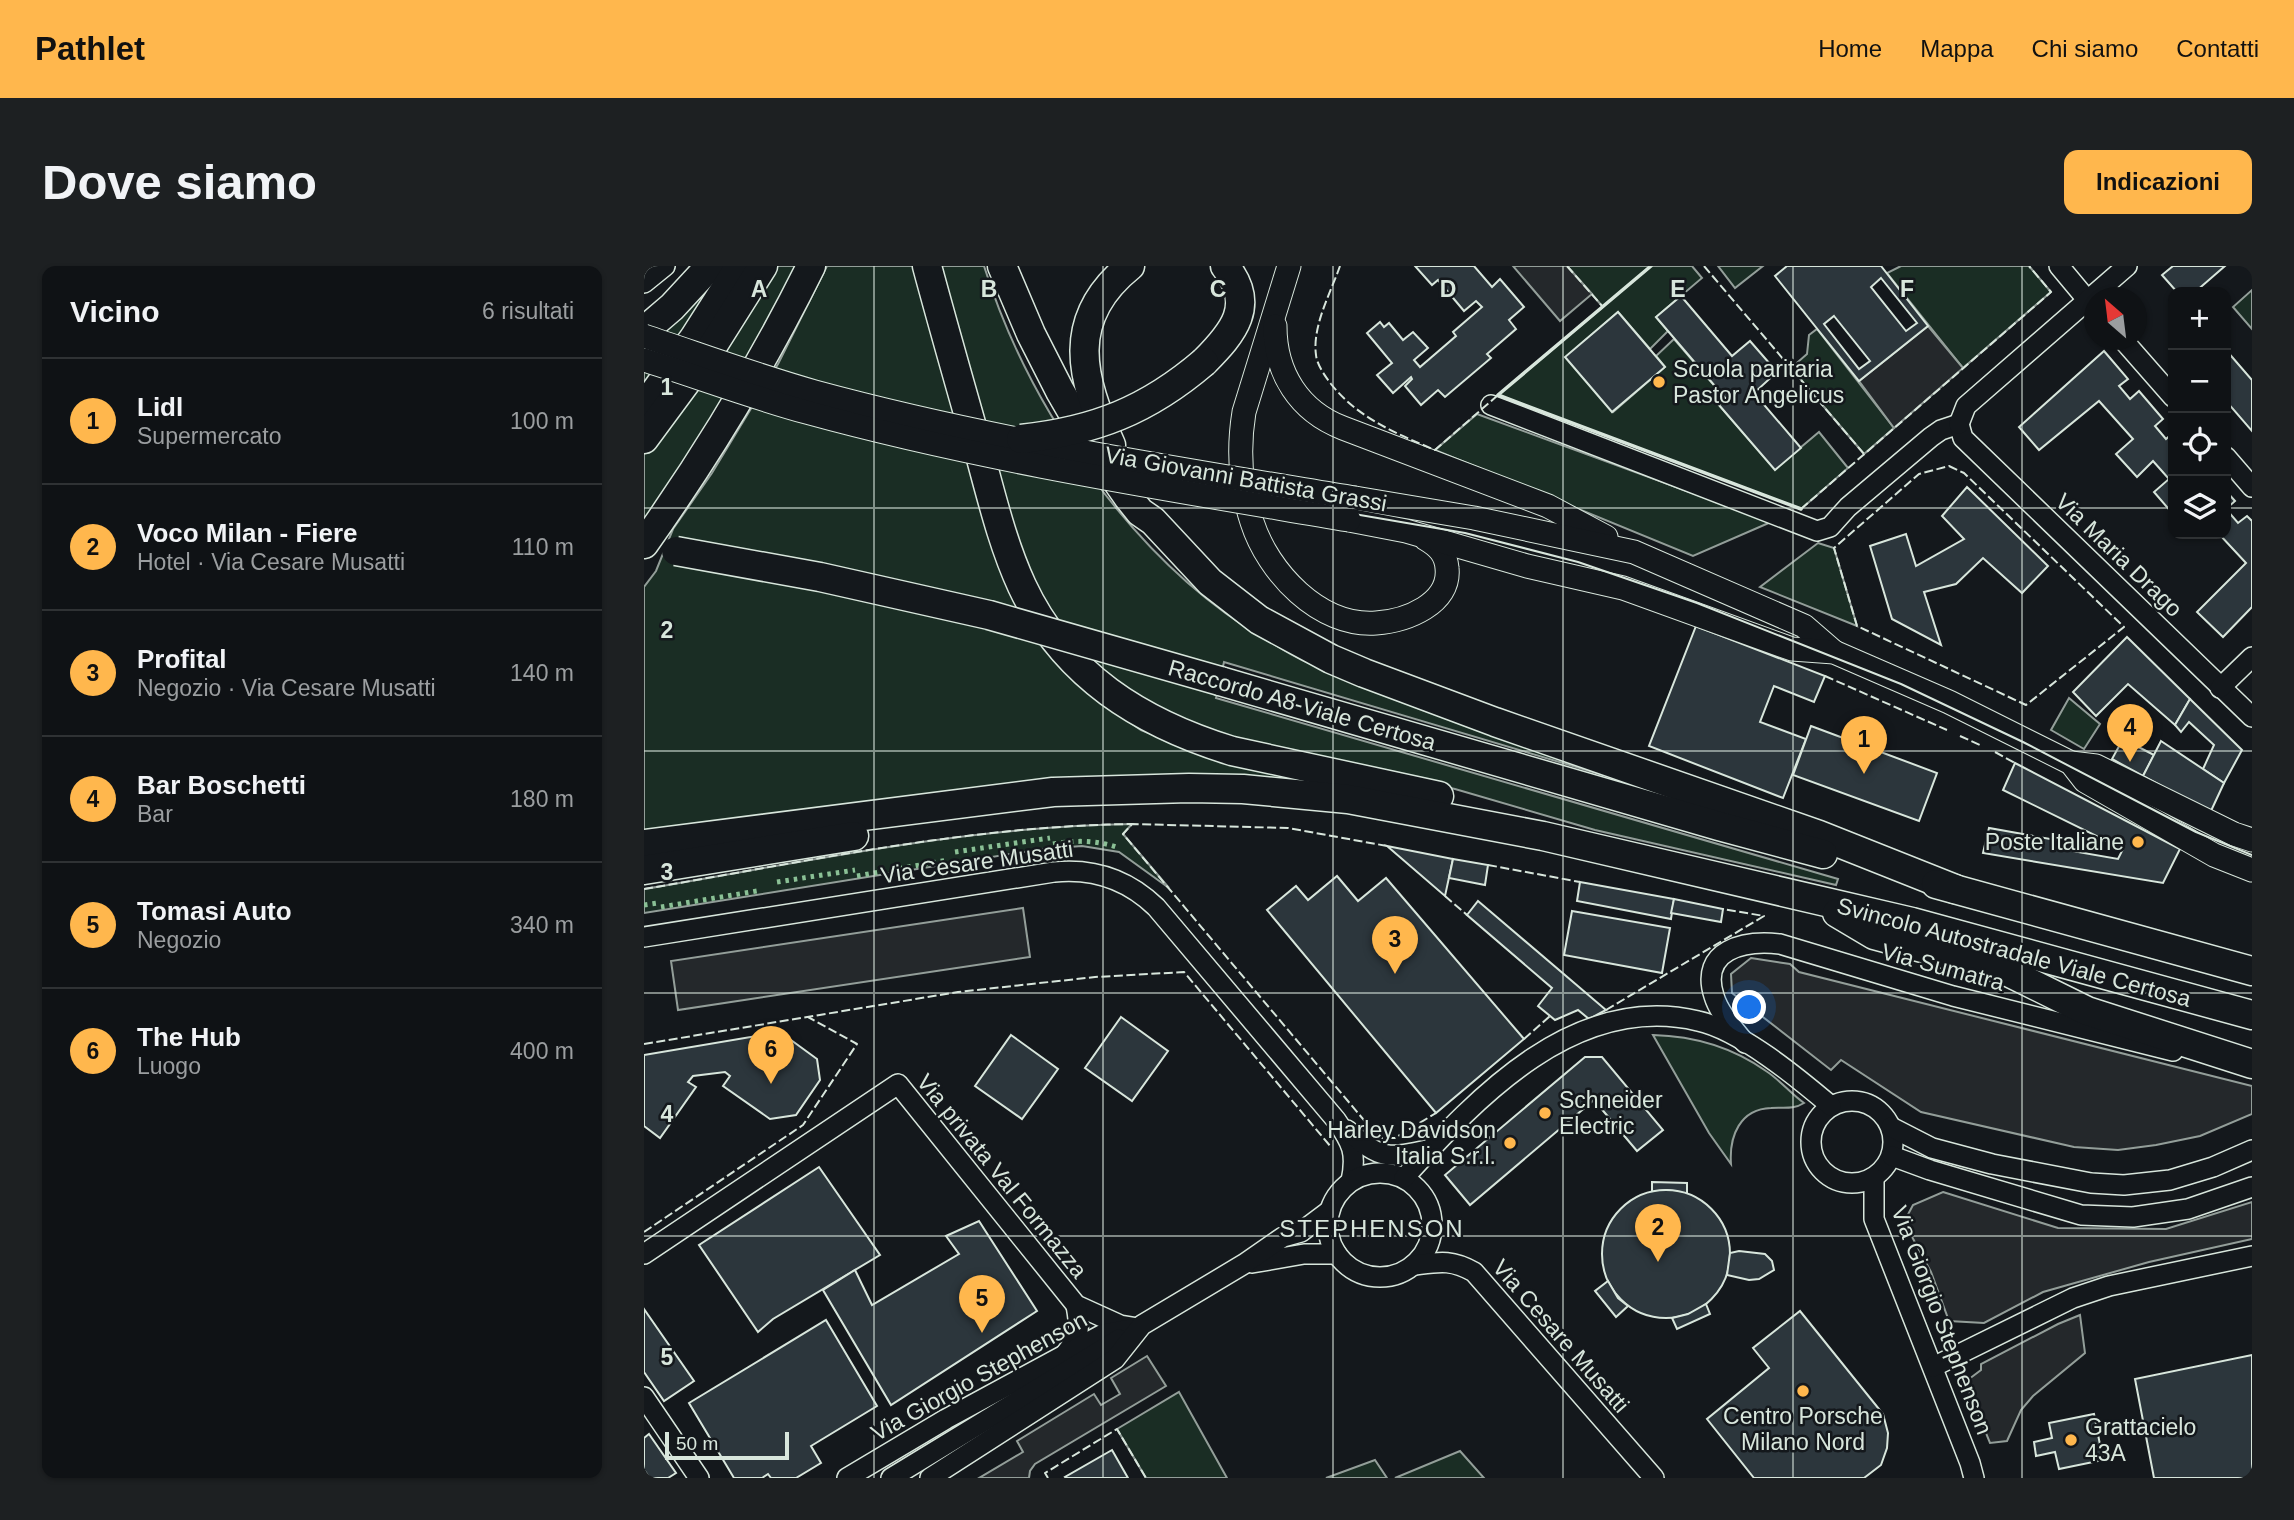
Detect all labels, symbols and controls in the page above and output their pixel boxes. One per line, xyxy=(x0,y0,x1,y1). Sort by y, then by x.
text: Pathlet xyxy=(35,30,145,67)
text: Home xyxy=(1818,35,1882,62)
text: Mappa xyxy=(1920,35,1994,62)
text: Chi siamo xyxy=(2032,35,2138,62)
text: Contatti xyxy=(2176,35,2259,62)
button: Indicazioni xyxy=(2064,150,2252,214)
text: Dove siamo xyxy=(42,155,317,209)
text: A xyxy=(751,276,767,302)
text: B xyxy=(981,276,997,302)
text: C xyxy=(1210,276,1226,302)
text: D xyxy=(1440,276,1456,302)
text: E xyxy=(1670,276,1686,302)
text: F xyxy=(1900,276,1914,302)
north arrow xyxy=(2084,287,2147,350)
map controls xyxy=(2168,287,2231,539)
button: + xyxy=(2168,287,2231,350)
text: Vicino xyxy=(70,295,159,328)
text: 6 risultati xyxy=(482,298,574,324)
button: − xyxy=(2168,350,2231,413)
place label: Scuola paritaria Pastor Angelicus xyxy=(1673,356,1844,408)
text: 1 xyxy=(661,374,674,400)
marker: Scuola paritaria Pastor Angelicus xyxy=(1651,374,1667,390)
text: Lidl xyxy=(137,392,183,422)
text: 1 xyxy=(87,408,99,434)
text: 100 m xyxy=(510,408,574,434)
button: locate xyxy=(2168,413,2231,476)
text: Supermercato xyxy=(137,423,281,449)
street label: Via Giovanni Battista Grassi xyxy=(1103,441,1389,517)
button: layers xyxy=(2168,476,2231,539)
street label: Via Maria Drago xyxy=(2050,488,2188,622)
text: Voco Milan - Fiere xyxy=(137,518,358,548)
text: 2 xyxy=(87,534,99,560)
text: 110 m xyxy=(512,534,574,560)
text: Hotel · Via Cesare Musatti xyxy=(137,549,405,575)
text: 2 xyxy=(661,617,673,643)
text: Profital xyxy=(137,644,227,674)
street label: Raccordo A8-Viale Certosa xyxy=(1165,654,1439,756)
text: 3 xyxy=(87,660,99,686)
text: 140 m xyxy=(510,660,574,686)
text: Negozio · Via Cesare Musatti xyxy=(137,675,436,701)
pin: 4 xyxy=(2107,704,2153,762)
pin: 1 xyxy=(1841,716,1887,774)
text: Bar Boschetti xyxy=(137,770,306,800)
text: 4 xyxy=(87,786,99,812)
text: 180 m xyxy=(510,786,574,812)
text: Bar xyxy=(137,801,173,827)
place label: Poste Italiane xyxy=(1985,829,2124,855)
marker: Poste Italiane xyxy=(2130,834,2146,850)
street label: Via Cesare Musatti xyxy=(879,836,1075,888)
text: 3 xyxy=(661,859,673,885)
street label: Svincolo Autostradale Viale Certosa xyxy=(1834,892,2194,1012)
text: Tomasi Auto xyxy=(137,896,292,926)
text: 5 xyxy=(87,912,99,938)
text: 340 m xyxy=(510,912,574,938)
pin: 3 xyxy=(1372,916,1418,974)
text: Negozio xyxy=(137,927,221,953)
street label: Via Sumatra xyxy=(1879,938,2007,996)
your location xyxy=(1732,990,1766,1024)
text: The Hub xyxy=(137,1022,241,1052)
pin: 6 xyxy=(748,1026,794,1084)
text: 6 xyxy=(87,1038,99,1064)
text: 400 m xyxy=(510,1038,574,1064)
text: Luogo xyxy=(137,1053,201,1079)
street label: Via privata Val Formazza xyxy=(912,1069,1092,1283)
place label: Schneider Electric xyxy=(1559,1087,1663,1139)
text: 4 xyxy=(661,1101,674,1127)
marker: Schneider Electric xyxy=(1537,1105,1553,1121)
place label: Harley Davidson Italia S.r.l. xyxy=(1327,1117,1496,1169)
marker: Harley Davidson Italia S.r.l. xyxy=(1502,1135,1518,1151)
street label: Via Giorgio Stephenson xyxy=(1886,1202,1998,1438)
pin: 2 xyxy=(1635,1204,1681,1262)
district label: STEPHENSON xyxy=(1279,1215,1465,1242)
street label: Via Cesare Musatti xyxy=(1488,1254,1634,1418)
pin: 5 xyxy=(959,1275,1005,1333)
street label: Via Giorgio Stephenson xyxy=(867,1306,1091,1446)
text: 5 xyxy=(661,1344,674,1370)
marker: Centro Porsche Milano Nord xyxy=(1795,1383,1811,1399)
place label: Centro Porsche Milano Nord xyxy=(1723,1403,1883,1455)
place label: Grattacielo 43A xyxy=(2085,1414,2196,1466)
scale bar xyxy=(665,1429,789,1461)
marker: Grattacielo 43A xyxy=(2063,1432,2079,1448)
text: 50 m xyxy=(676,1433,718,1454)

